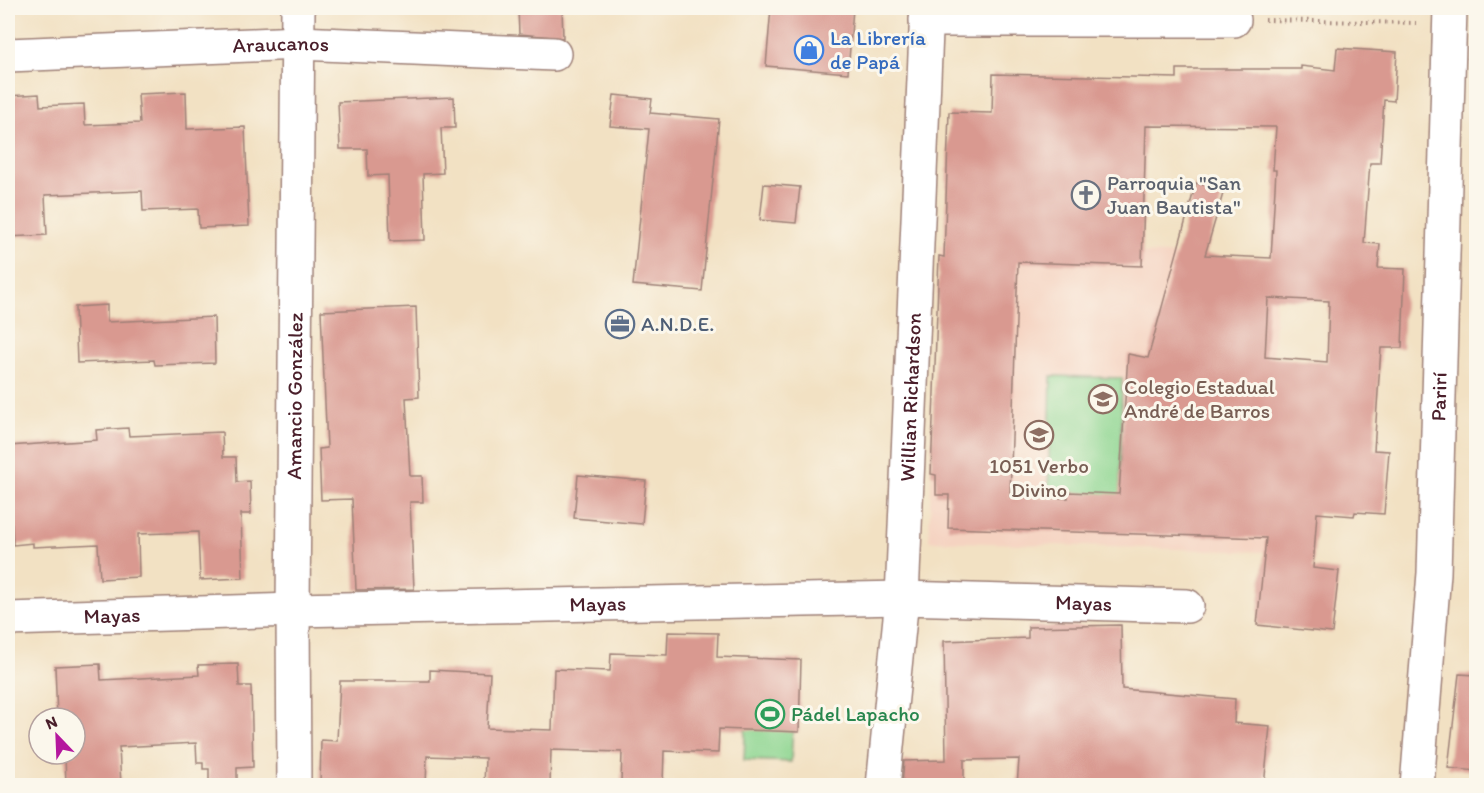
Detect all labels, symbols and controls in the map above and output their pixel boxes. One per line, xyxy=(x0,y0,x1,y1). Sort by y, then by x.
place label: La Librería de Papá xyxy=(830,25,926,74)
street label: Araucanos xyxy=(232,30,330,58)
shop icon: La Librería de Papá xyxy=(793,34,825,66)
place label: Parroquia "San Juan Bautista" xyxy=(1107,170,1241,219)
church icon: Parroquia "San Juan Bautista" xyxy=(1070,179,1102,211)
office icon: A.N.D.E. xyxy=(604,308,636,340)
place label: A.N.D.E. xyxy=(641,311,714,336)
street label: Amancio González xyxy=(281,312,307,480)
street label: Willian Richardson xyxy=(894,312,926,482)
street label: Parirí xyxy=(1425,371,1452,422)
place label: Colegio Estadual André de Barros xyxy=(1124,374,1275,423)
school or university icon: Colegio Estadual André de Barros xyxy=(1087,383,1119,415)
school or university icon: 1051 Verbo Divino xyxy=(1023,419,1055,451)
place label: 1051 Verbo Divino xyxy=(989,453,1089,502)
street label: Mayas xyxy=(1055,589,1112,616)
street label: Mayas xyxy=(569,590,626,617)
street label: Mayas xyxy=(83,602,141,629)
sports icon: Pádel Lapacho xyxy=(754,698,786,730)
place label: Pádel Lapacho xyxy=(791,701,920,726)
north arrow xyxy=(27,706,87,766)
text: N xyxy=(43,712,60,734)

